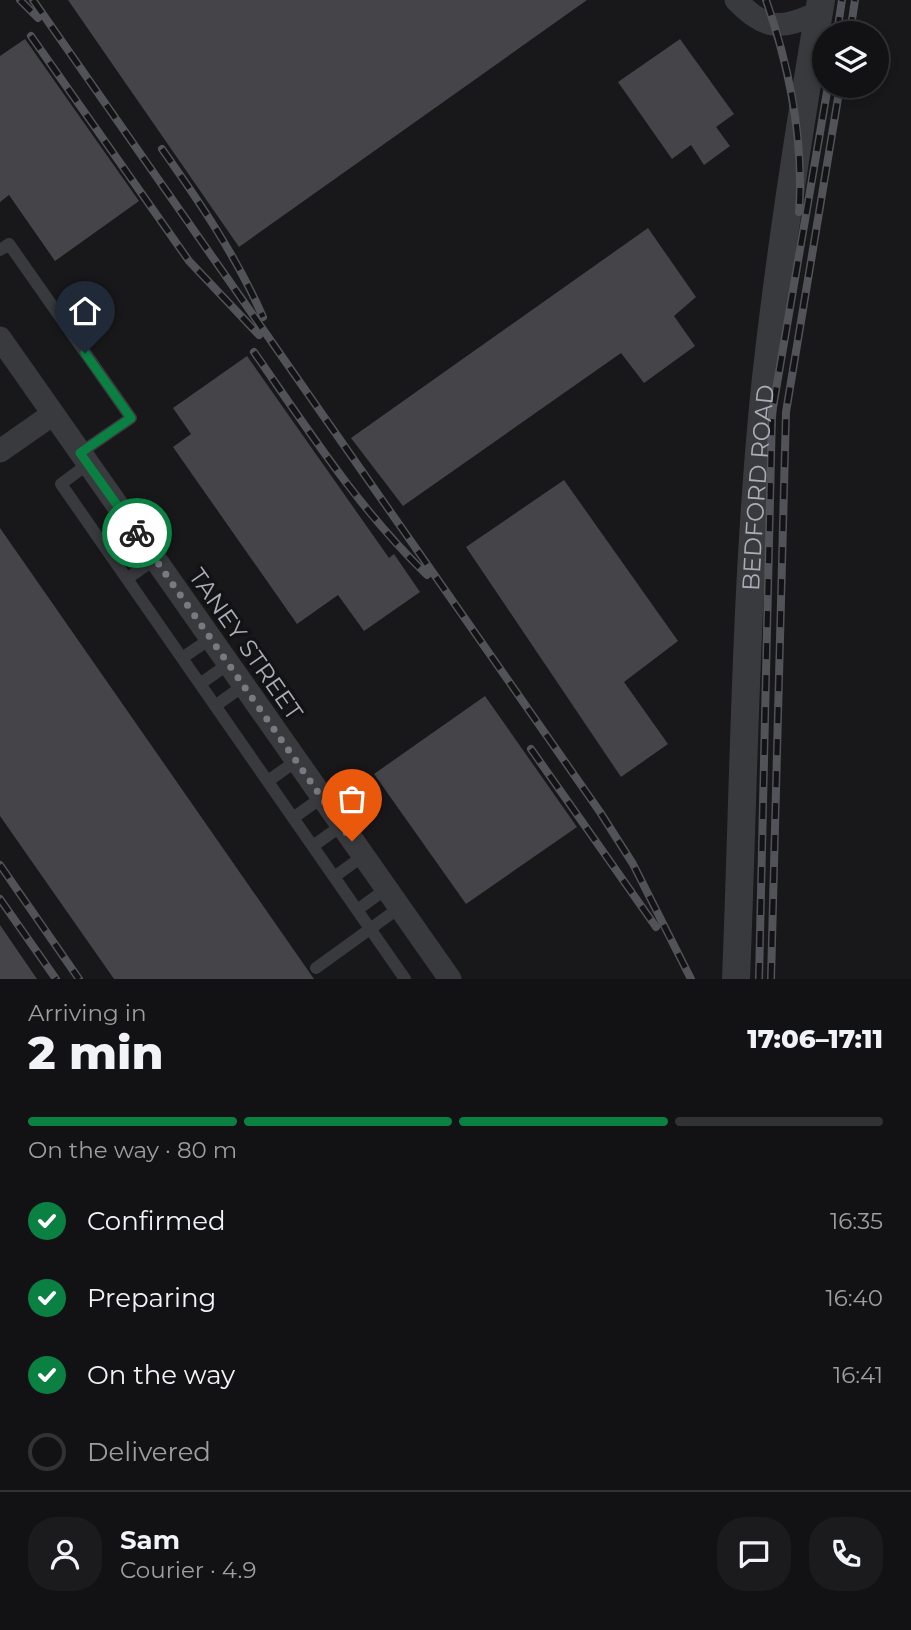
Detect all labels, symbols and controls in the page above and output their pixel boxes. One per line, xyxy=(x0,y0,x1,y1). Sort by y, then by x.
map controls xyxy=(812,21,889,98)
button: layers xyxy=(812,21,889,98)
pin xyxy=(55,281,115,353)
icon: home xyxy=(66,292,104,330)
street label: BEDFORD ROAD xyxy=(736,383,780,591)
courier xyxy=(102,498,172,568)
icon: bike xyxy=(118,514,156,552)
street label: TANEY STREET xyxy=(183,563,309,726)
pin xyxy=(322,769,382,841)
icon: bag xyxy=(333,780,371,818)
text: Arriving in xyxy=(28,999,147,1027)
text: 17:06–17:11 xyxy=(747,1023,883,1055)
text: 2 min xyxy=(28,1024,163,1081)
text: On the way · 80 m xyxy=(28,1136,237,1164)
icon: check xyxy=(28,1202,66,1240)
text: Confirmed xyxy=(87,1205,226,1237)
text: 16:35 xyxy=(830,1207,883,1235)
icon: check xyxy=(28,1279,66,1317)
text: Preparing xyxy=(87,1282,216,1314)
text: 16:40 xyxy=(825,1284,883,1312)
icon: check xyxy=(28,1356,66,1394)
text: On the way xyxy=(87,1359,235,1391)
text: 16:41 xyxy=(833,1361,883,1389)
text: Delivered xyxy=(87,1436,211,1468)
button: person xyxy=(28,1517,102,1591)
button: chat xyxy=(717,1517,791,1591)
button: phone xyxy=(809,1517,883,1591)
text: Sam xyxy=(120,1524,180,1556)
text: Courier · 4.9 xyxy=(120,1556,256,1584)

